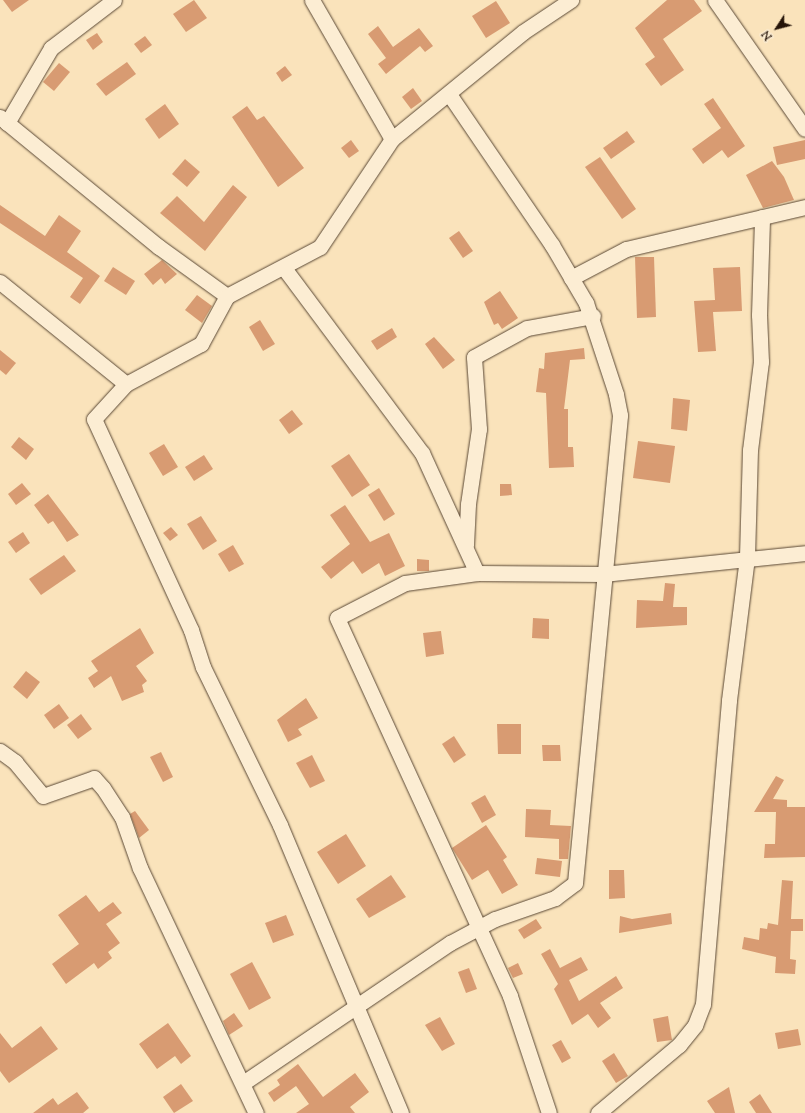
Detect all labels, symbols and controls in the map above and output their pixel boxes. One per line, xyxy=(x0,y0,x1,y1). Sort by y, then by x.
north arrow xyxy=(757,8,797,48)
text: N xyxy=(758,27,776,43)

